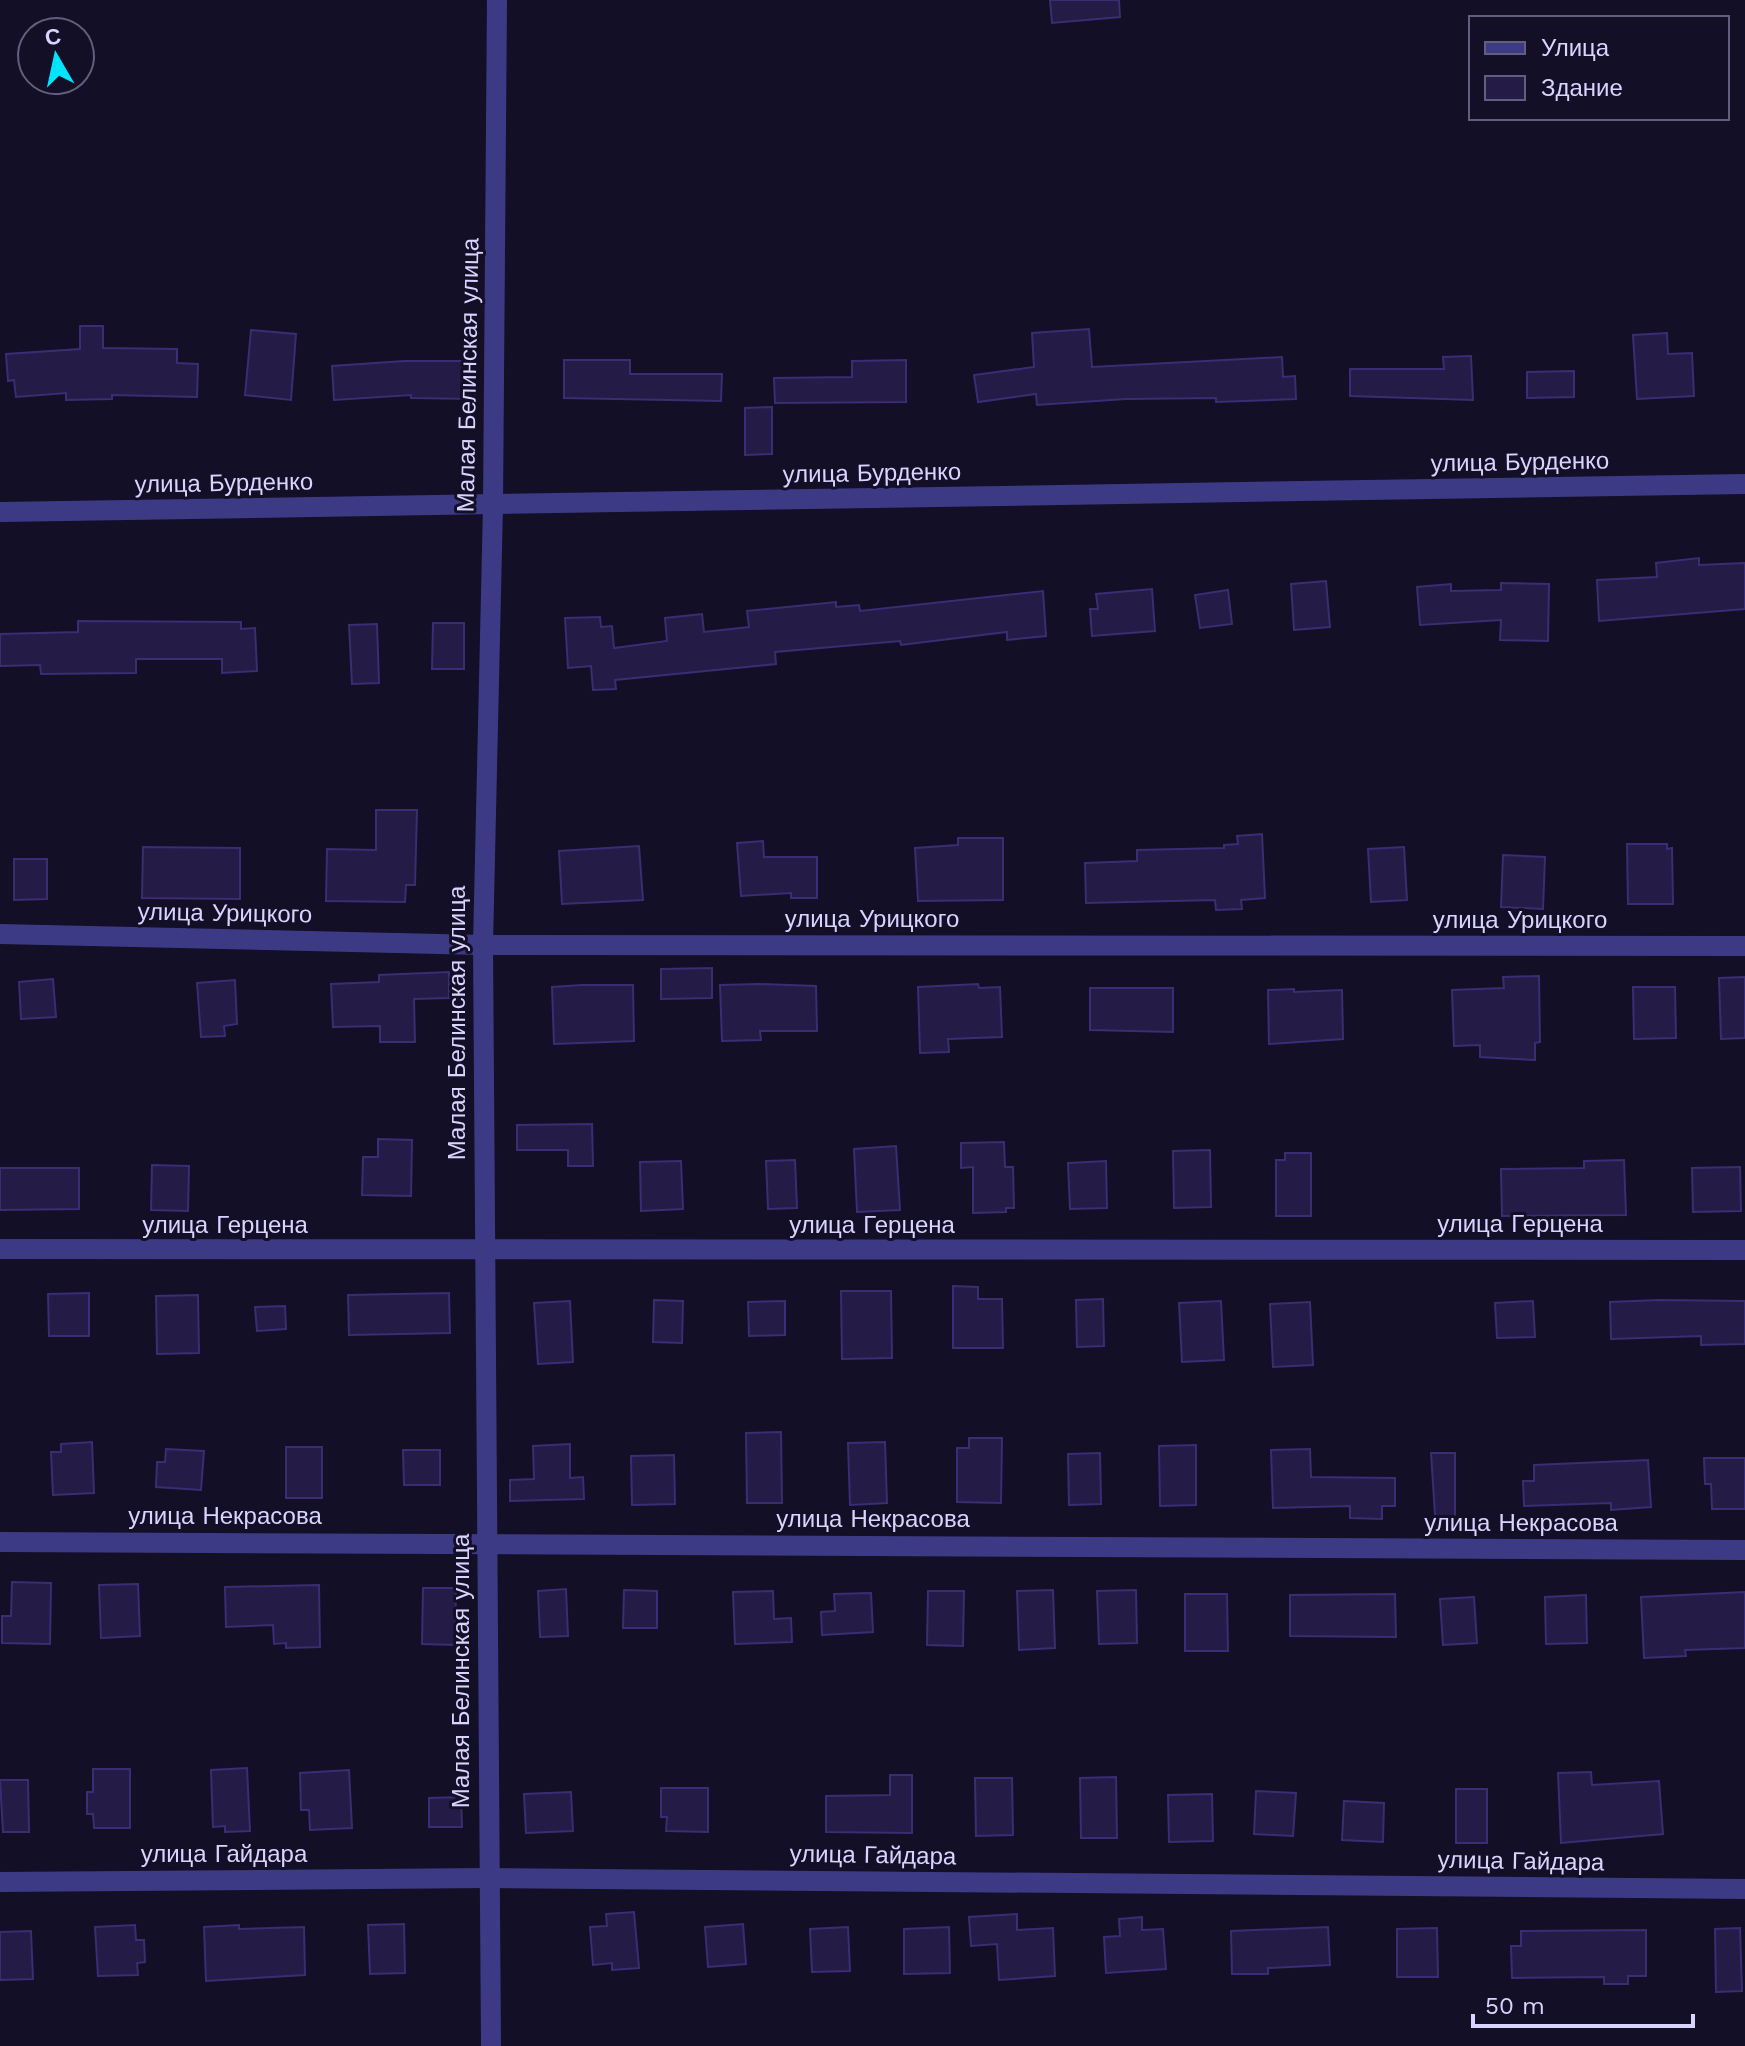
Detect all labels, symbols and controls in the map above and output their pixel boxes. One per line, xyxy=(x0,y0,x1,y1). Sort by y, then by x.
north arrow xyxy=(16,16,96,96)
legend xyxy=(1469,16,1729,120)
text: С xyxy=(43,23,63,50)
text: Улица xyxy=(1541,34,1610,62)
text: Здание xyxy=(1541,74,1623,102)
street label: Малая Белинская улица xyxy=(452,237,484,513)
street label: улица Бурденко xyxy=(1430,446,1610,478)
street label: улица Бурденко xyxy=(782,457,962,489)
street label: улица Бурденко xyxy=(134,467,314,499)
street label: Малая Белинская улица xyxy=(443,885,471,1160)
street label: улица Урицкого xyxy=(138,897,312,929)
street label: улица Урицкого xyxy=(785,905,959,933)
street label: улица Урицкого xyxy=(1433,906,1607,934)
street label: улица Герцена xyxy=(1437,1210,1603,1238)
street label: улица Герцена xyxy=(142,1211,308,1239)
street label: улица Герцена xyxy=(789,1211,955,1239)
street label: улица Некрасова xyxy=(128,1502,322,1530)
street label: улица Некрасова xyxy=(776,1505,970,1533)
street label: улица Некрасова xyxy=(1424,1509,1618,1537)
street label: Малая Белинская улица xyxy=(447,1533,475,1808)
street label: улица Гайдара xyxy=(141,1840,308,1868)
street label: улица Гайдара xyxy=(789,1840,957,1870)
street label: улица Гайдара xyxy=(1437,1846,1605,1876)
scale bar xyxy=(1473,1978,1693,2028)
text: 50 m xyxy=(1485,1992,1545,2020)

